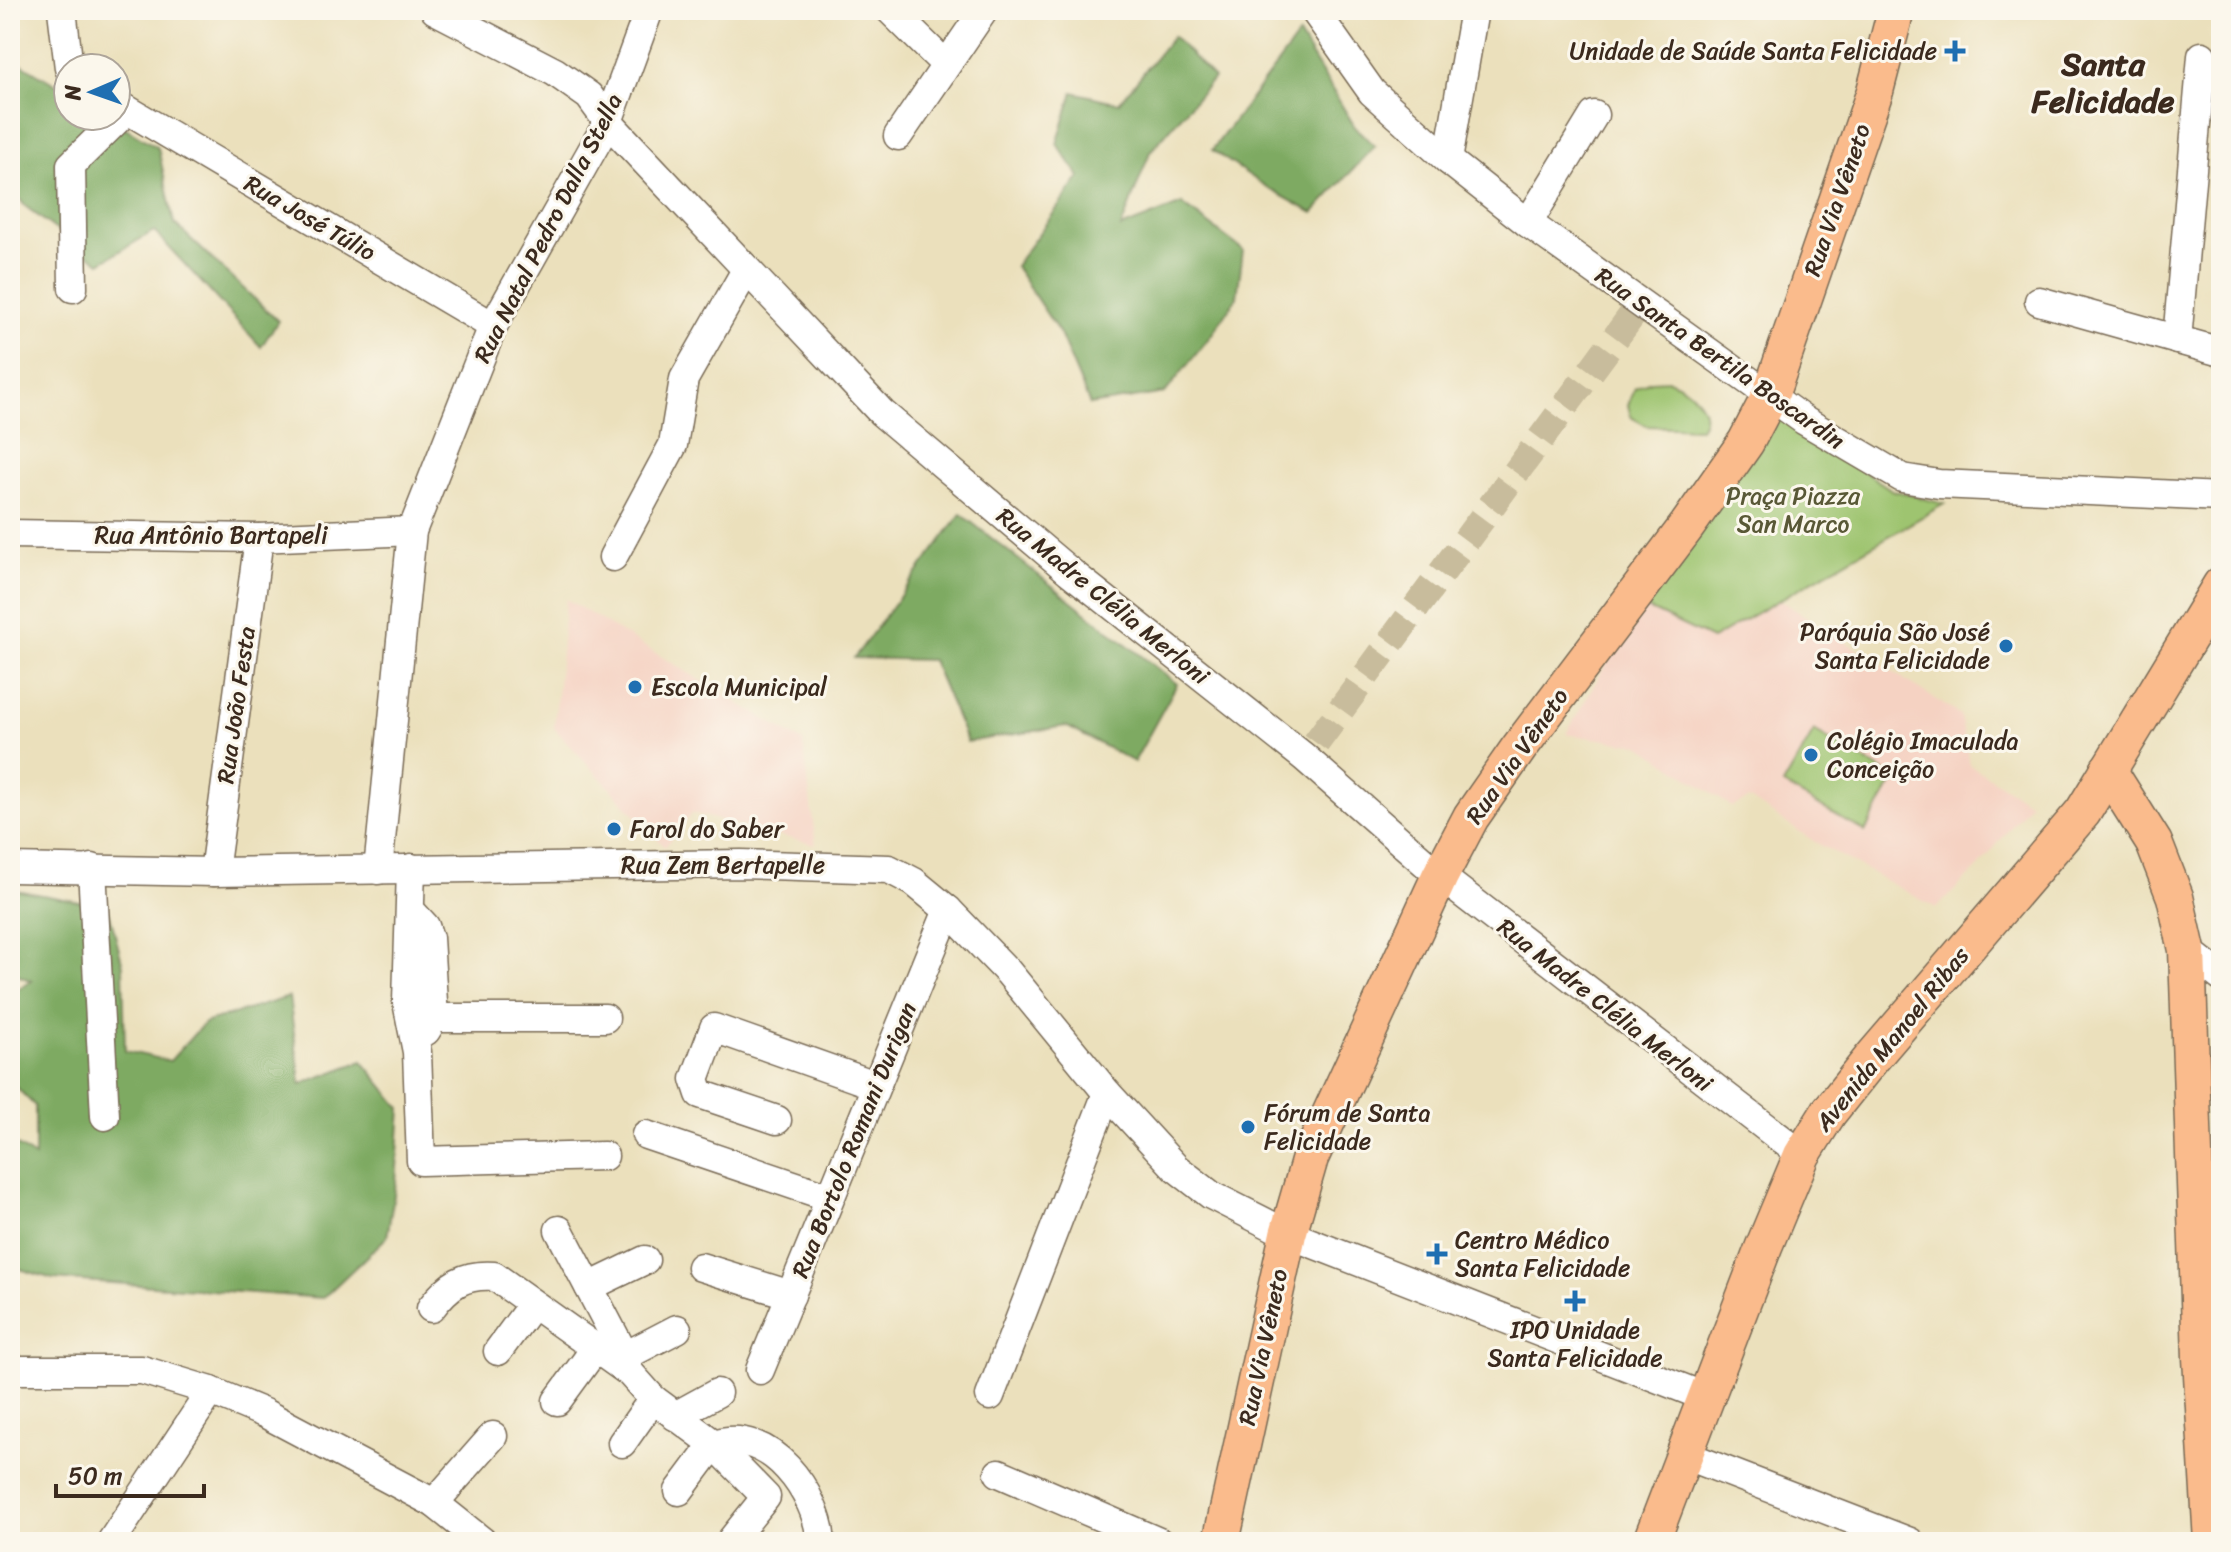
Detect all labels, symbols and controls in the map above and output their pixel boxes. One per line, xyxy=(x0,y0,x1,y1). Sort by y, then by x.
place label: Unidade de Saúde Santa Felicidade xyxy=(1569,30,1937,72)
district label: Santa Felicidade xyxy=(2031,36,2175,130)
marker: Unidade de Saúde Santa Felicidade xyxy=(1944,40,1966,62)
north arrow xyxy=(52,52,132,132)
text: N xyxy=(53,84,92,102)
street label: Rua Natal Pedro Dalla Stella xyxy=(462,86,634,370)
street label: Rua Via Vêneto xyxy=(1791,118,1883,282)
street label: Rua José Túlio xyxy=(236,163,384,273)
street label: Rua Santa Bertila Boscardin xyxy=(1586,255,1854,461)
park label: Praça Piazza San Marco xyxy=(1726,475,1861,545)
street label: Rua Madre Clélia Merloni xyxy=(987,496,1219,696)
street label: Rua Antônio Bartapeli xyxy=(94,514,328,556)
place label: Paróquia São José Santa Felicidade xyxy=(1800,611,1990,681)
street label: Rua João Festa xyxy=(204,624,268,786)
marker: Paróquia São José Santa Felicidade xyxy=(1997,637,2015,655)
place label: Escola Municipal xyxy=(651,666,828,708)
marker: Escola Municipal xyxy=(626,678,644,696)
street label: Rua Via Vêneto xyxy=(1454,679,1580,833)
place label: Colégio Imaculada Conceição xyxy=(1827,720,2019,790)
marker: Colégio Imaculada Conceição xyxy=(1802,746,1820,764)
place label: Farol do Saber xyxy=(630,808,786,850)
marker: Farol do Saber xyxy=(605,820,623,838)
street label: Rua Zem Bertapelle xyxy=(621,844,825,886)
street label: Rua Madre Clélia Merloni xyxy=(1488,907,1723,1103)
street label: Avenida Manoel Ribas xyxy=(1803,936,1981,1142)
street label: Rua Bortolo Romani Durigan xyxy=(779,996,929,1284)
place label: Fórum de Santa Felicidade xyxy=(1264,1092,1430,1162)
marker: Fórum de Santa Felicidade xyxy=(1239,1118,1257,1136)
place label: Centro Médico Santa Felicidade xyxy=(1455,1219,1630,1289)
marker: Centro Médico Santa Felicidade xyxy=(1426,1243,1448,1265)
street label: Rua Via Vêneto xyxy=(1226,1265,1300,1429)
marker: IPO Unidade Santa Felicidade xyxy=(1564,1290,1586,1312)
place label: IPO Unidade Santa Felicidade xyxy=(1487,1309,1663,1379)
scale bar xyxy=(56,1448,204,1498)
text: 50 m xyxy=(68,1455,123,1497)

